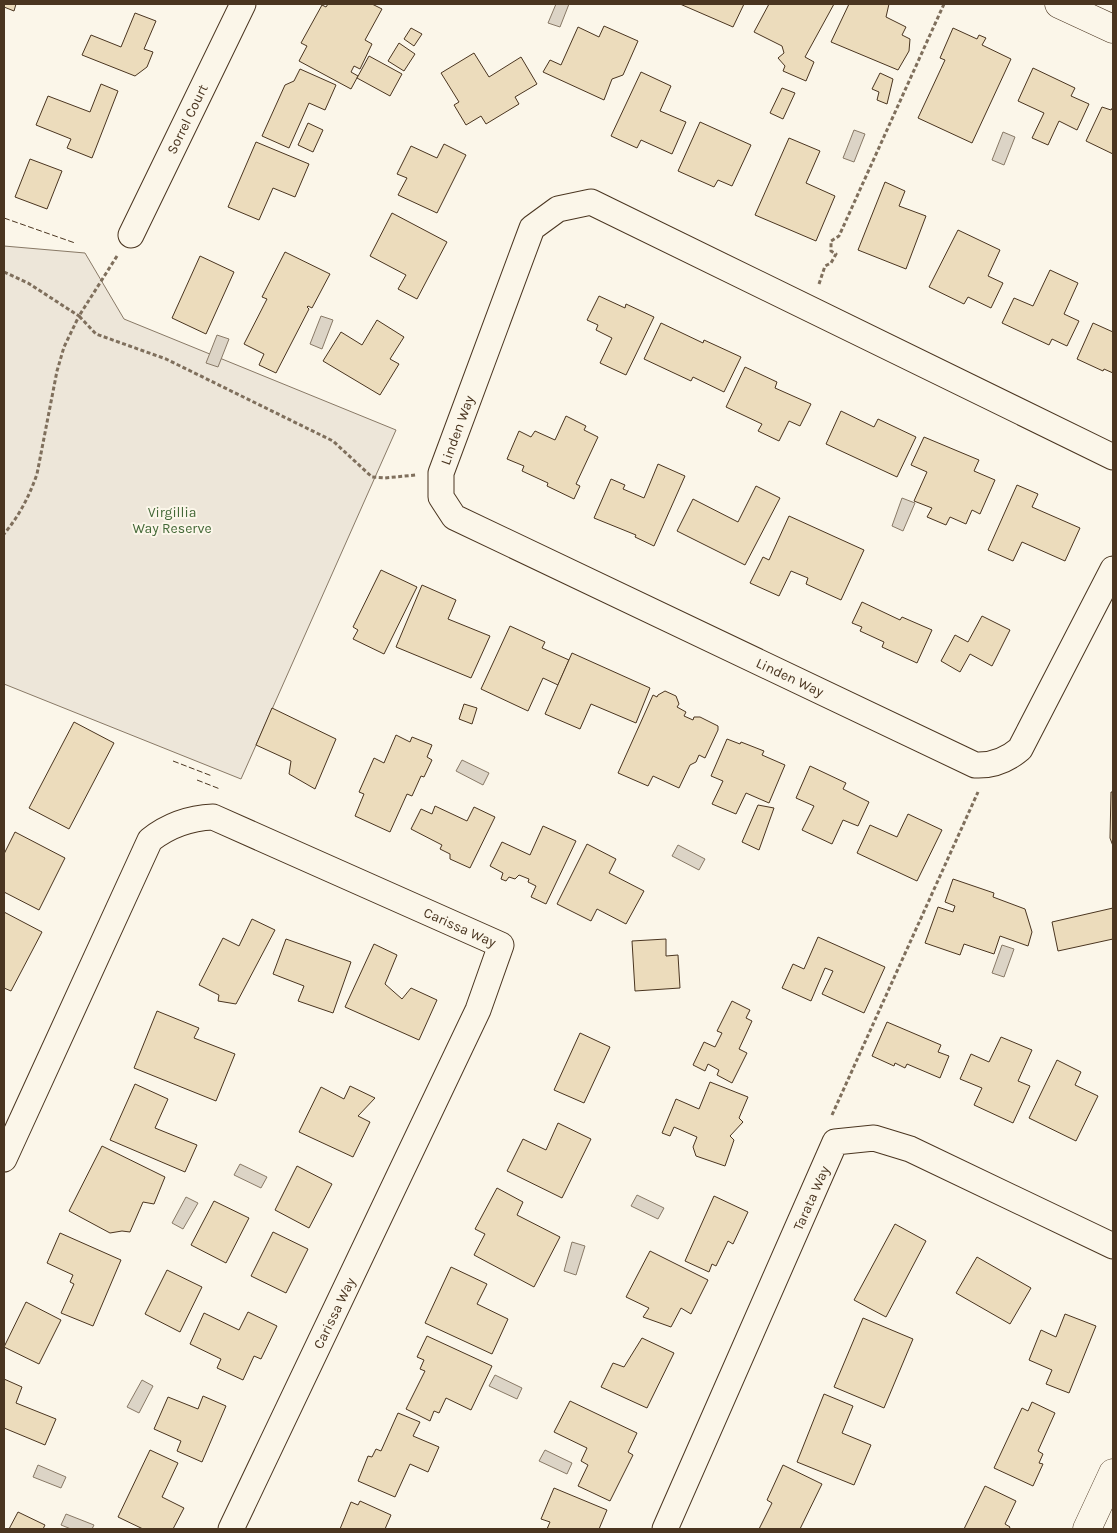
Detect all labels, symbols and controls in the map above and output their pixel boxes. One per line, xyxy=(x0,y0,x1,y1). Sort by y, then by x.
street label: Sorrel Court xyxy=(163,81,212,157)
street label: Linden Way xyxy=(437,393,478,467)
park label: Virgillia Way Reserve xyxy=(132,504,212,537)
street label: Linden Way xyxy=(753,654,827,701)
street label: Carissa Way xyxy=(421,904,499,951)
street label: Tarata Way xyxy=(790,1163,833,1233)
street label: Carissa Way xyxy=(310,1274,359,1352)

